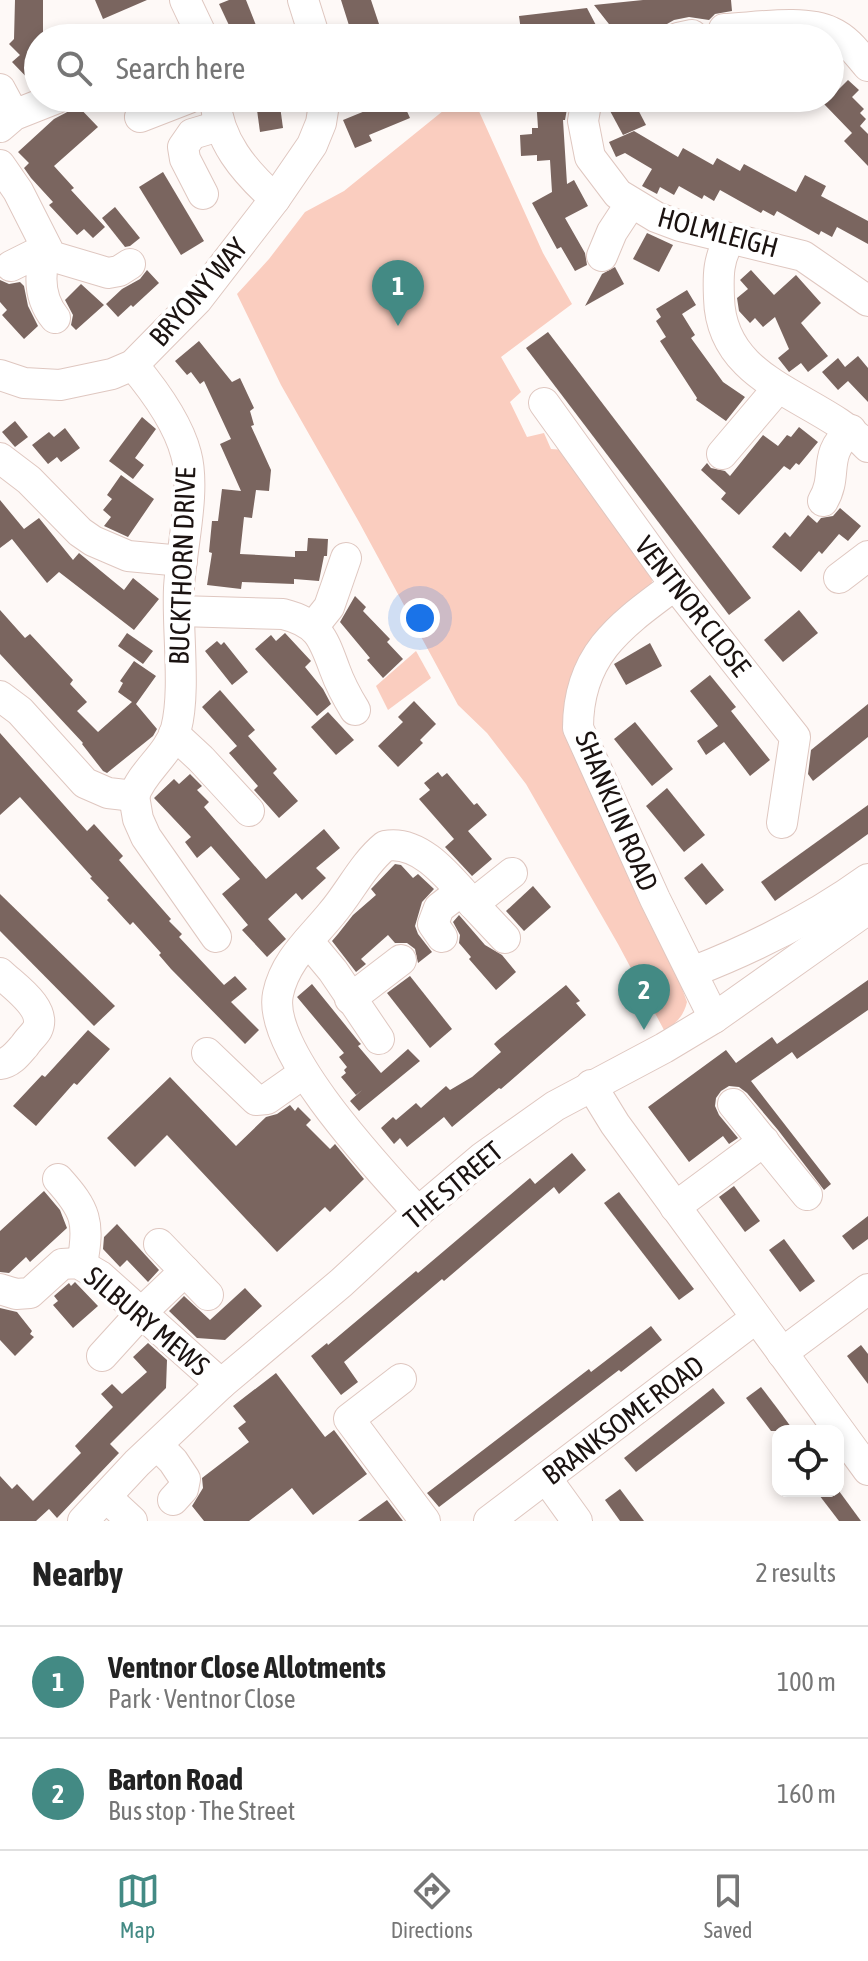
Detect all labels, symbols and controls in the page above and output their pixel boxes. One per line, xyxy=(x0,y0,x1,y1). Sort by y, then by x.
search box xyxy=(24,24,844,112)
icon: search xyxy=(52,46,96,90)
text: Search here xyxy=(116,51,245,85)
street label: HOLMLEIGH xyxy=(654,201,782,263)
street label: BRYONY WAY xyxy=(143,231,254,352)
pin: 1 xyxy=(372,260,424,326)
street label: BUCKTHORN DRIVE xyxy=(163,467,201,665)
street label: VENTNOR CLOSE xyxy=(629,530,757,682)
your location xyxy=(400,598,440,638)
street label: SHANKLIN ROAD xyxy=(569,727,665,895)
pin: 2 xyxy=(618,964,670,1030)
street label: THE STREET xyxy=(397,1135,509,1235)
street label: SILBURY MEWS xyxy=(78,1260,216,1382)
street label: BRANKSOME ROAD xyxy=(536,1349,710,1491)
map controls xyxy=(772,1425,844,1497)
button: locate xyxy=(772,1425,844,1497)
text: Nearby xyxy=(32,1554,123,1593)
text: 2 results xyxy=(755,1558,836,1588)
text: Ventnor Close Allotments xyxy=(108,1650,386,1684)
text: 1 xyxy=(52,1667,64,1697)
text: 100 m xyxy=(777,1667,836,1697)
text: Park · Ventnor Close xyxy=(108,1684,296,1714)
text: Barton Road xyxy=(108,1762,243,1796)
text: 2 xyxy=(52,1779,64,1809)
text: 160 m xyxy=(777,1779,836,1809)
text: Bus stop · The Street xyxy=(108,1796,295,1826)
tab: Map xyxy=(116,1869,160,1943)
tab: Directions xyxy=(391,1869,473,1943)
tab: Saved xyxy=(704,1869,752,1943)

